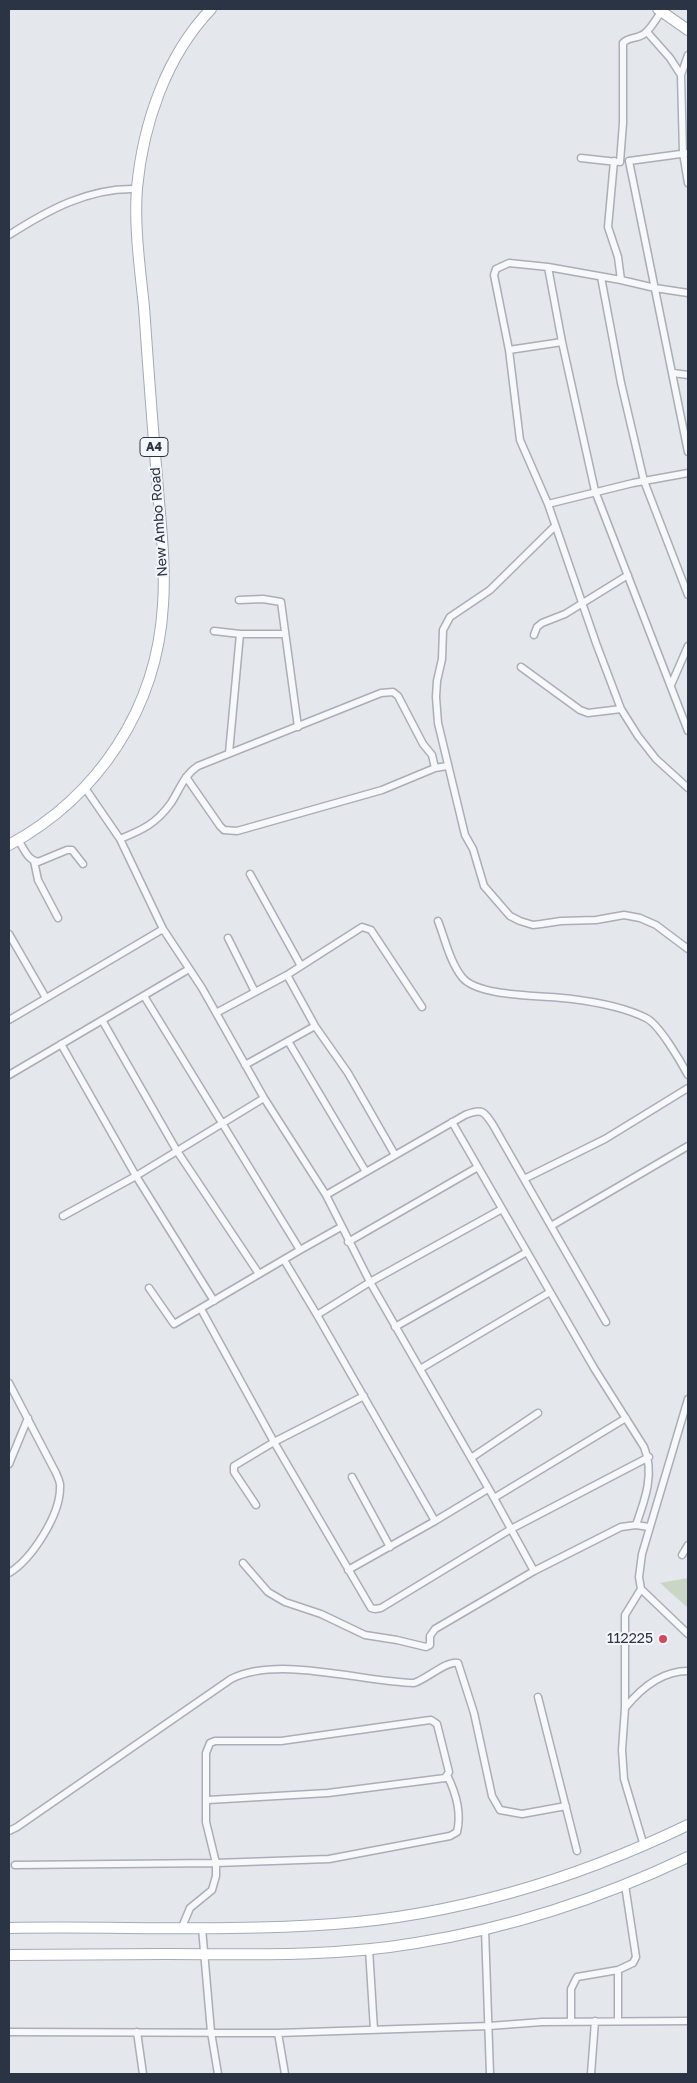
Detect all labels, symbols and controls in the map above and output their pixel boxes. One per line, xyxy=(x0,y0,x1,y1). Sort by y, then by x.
road number: A4 xyxy=(140,438,168,457)
street label: New Ambo Road xyxy=(147,467,171,577)
place label: 112225 xyxy=(607,1631,653,1647)
marker: 112225 xyxy=(657,1633,669,1645)

